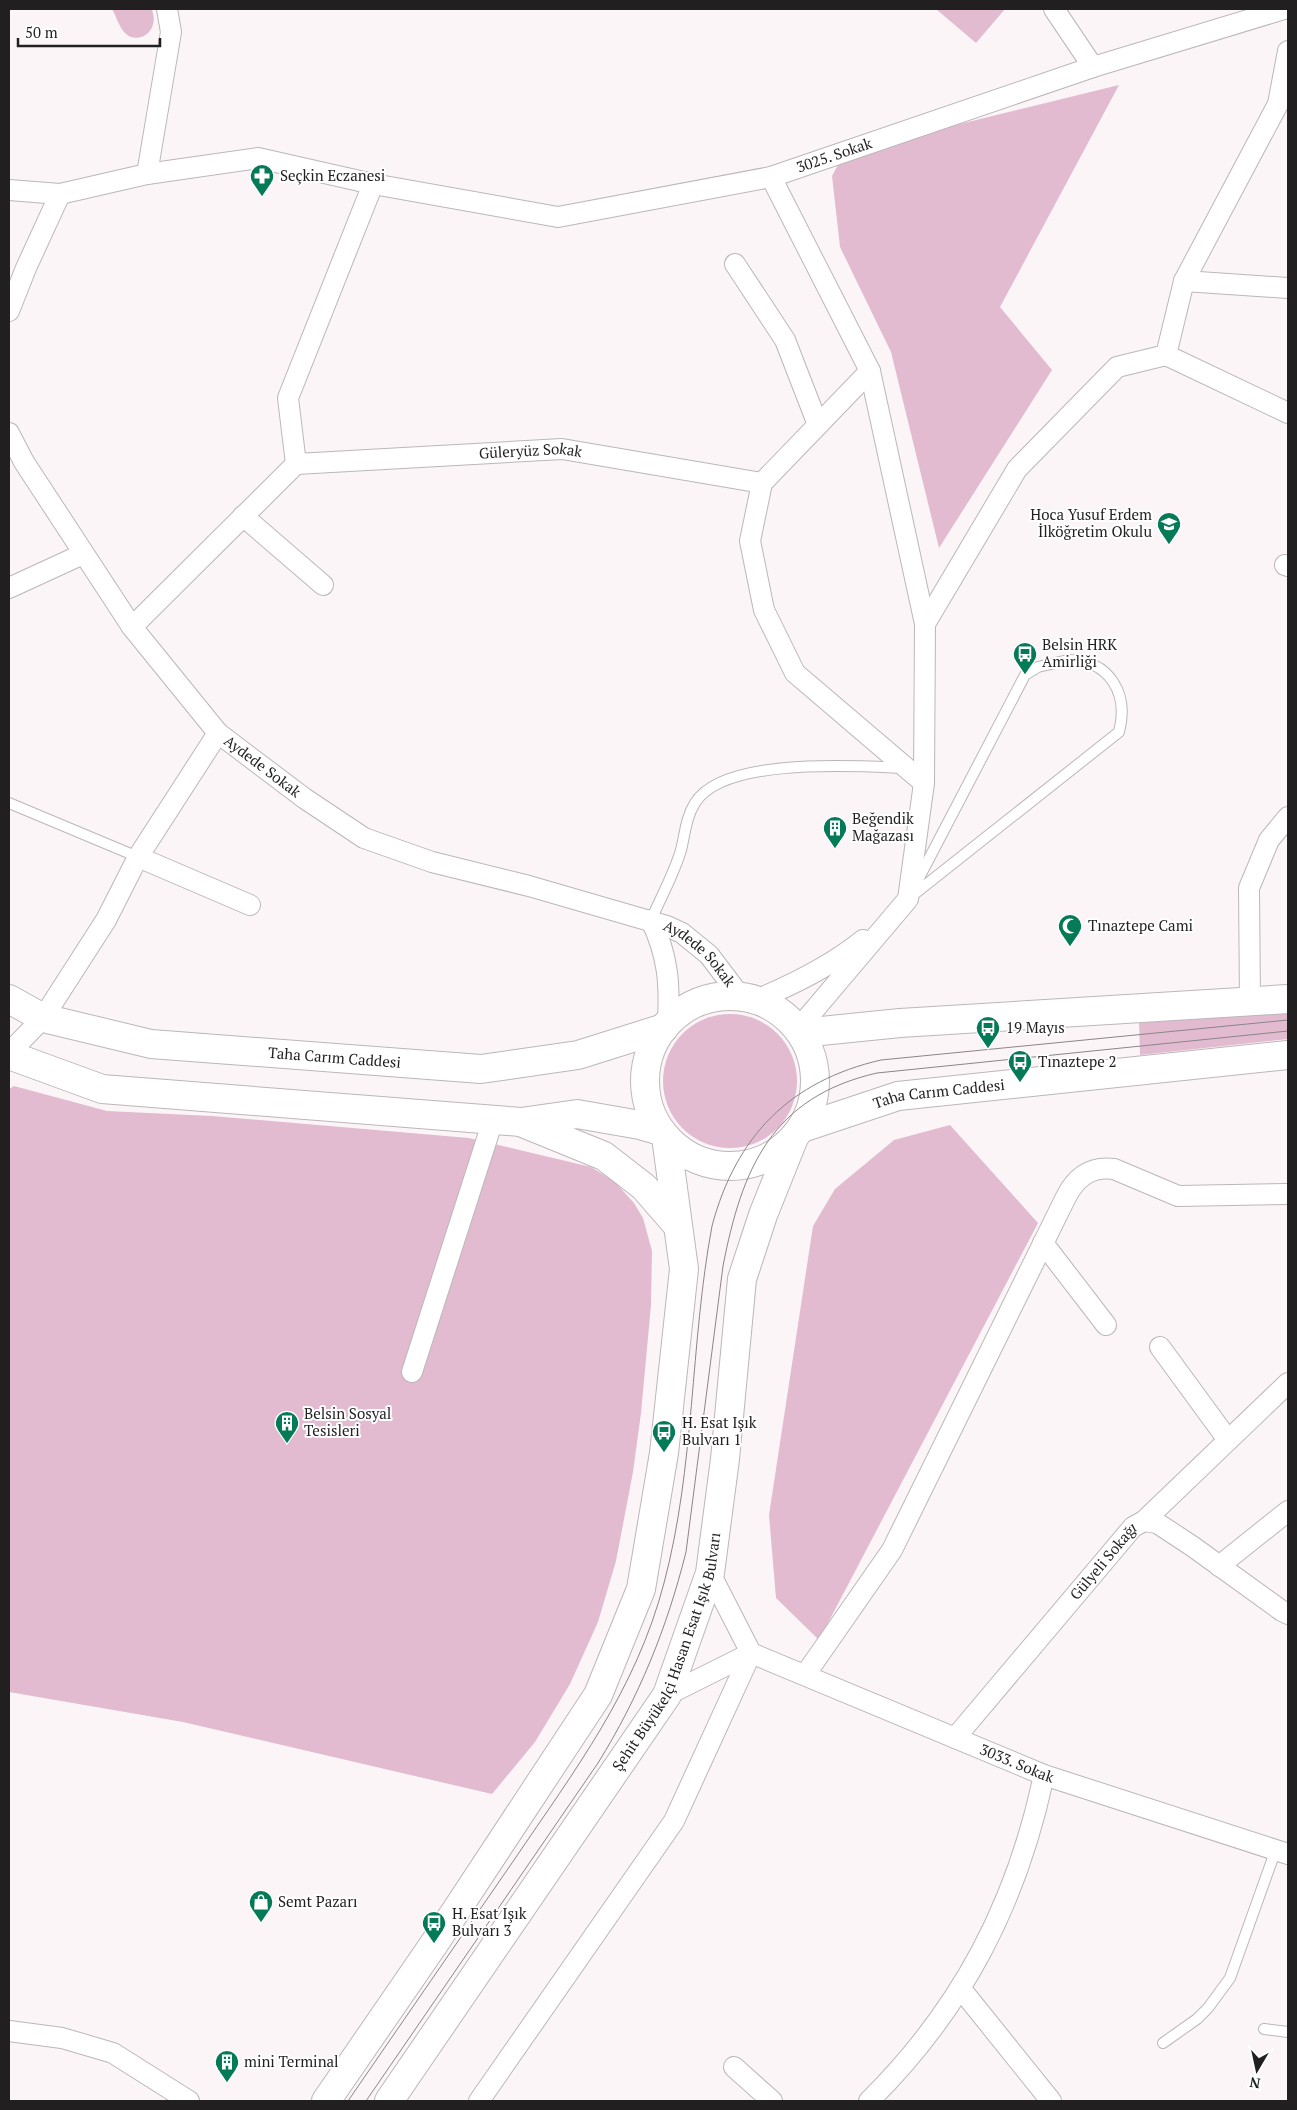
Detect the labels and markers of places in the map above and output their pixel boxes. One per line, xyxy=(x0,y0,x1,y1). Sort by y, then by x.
pharmacy icon: Seçkin Eczanesi xyxy=(249,163,275,197)
place label: Seçkin Eczanesi xyxy=(280,165,385,185)
place label: Hoca Yusuf Erdem İlköğretim Okulu xyxy=(1030,504,1152,541)
school or university icon: Hoca Yusuf Erdem İlköğretim Okulu xyxy=(1156,511,1182,545)
place label: Belsin HRK Amirliği xyxy=(1042,634,1117,671)
bus stop icon: Belsin HRK Amirliği xyxy=(1012,641,1038,675)
place label: Beğendik Mağazası xyxy=(852,808,914,845)
building icon: Beğendik Mağazası xyxy=(822,815,848,849)
mosque icon: Tınaztepe Cami xyxy=(1057,913,1083,947)
place label: Tınaztepe Cami xyxy=(1088,915,1193,935)
bus stop icon: 19 Mayıs xyxy=(975,1015,1001,1049)
place label: 19 Mayıs xyxy=(1006,1017,1065,1037)
bus stop icon: Tınaztepe 2 xyxy=(1007,1049,1033,1083)
place label: Tınaztepe 2 xyxy=(1038,1051,1116,1071)
place label: Belsin Sosyal Tesisleri xyxy=(304,1403,391,1440)
building icon: Belsin Sosyal Tesisleri xyxy=(274,1410,300,1444)
place label: H. Esat Işık Bulvarı 1 xyxy=(682,1412,757,1449)
bus stop icon: H. Esat Işık Bulvarı 1 xyxy=(651,1419,677,1453)
shop icon: Semt Pazarı xyxy=(248,1889,274,1923)
place label: Semt Pazarı xyxy=(278,1891,357,1911)
place label: H. Esat Işık Bulvarı 3 xyxy=(452,1903,527,1940)
bus stop icon: H. Esat Işık Bulvarı 3 xyxy=(421,1910,447,1944)
building icon: mini Terminal xyxy=(214,2049,240,2083)
place label: mini Terminal xyxy=(244,2051,339,2071)

